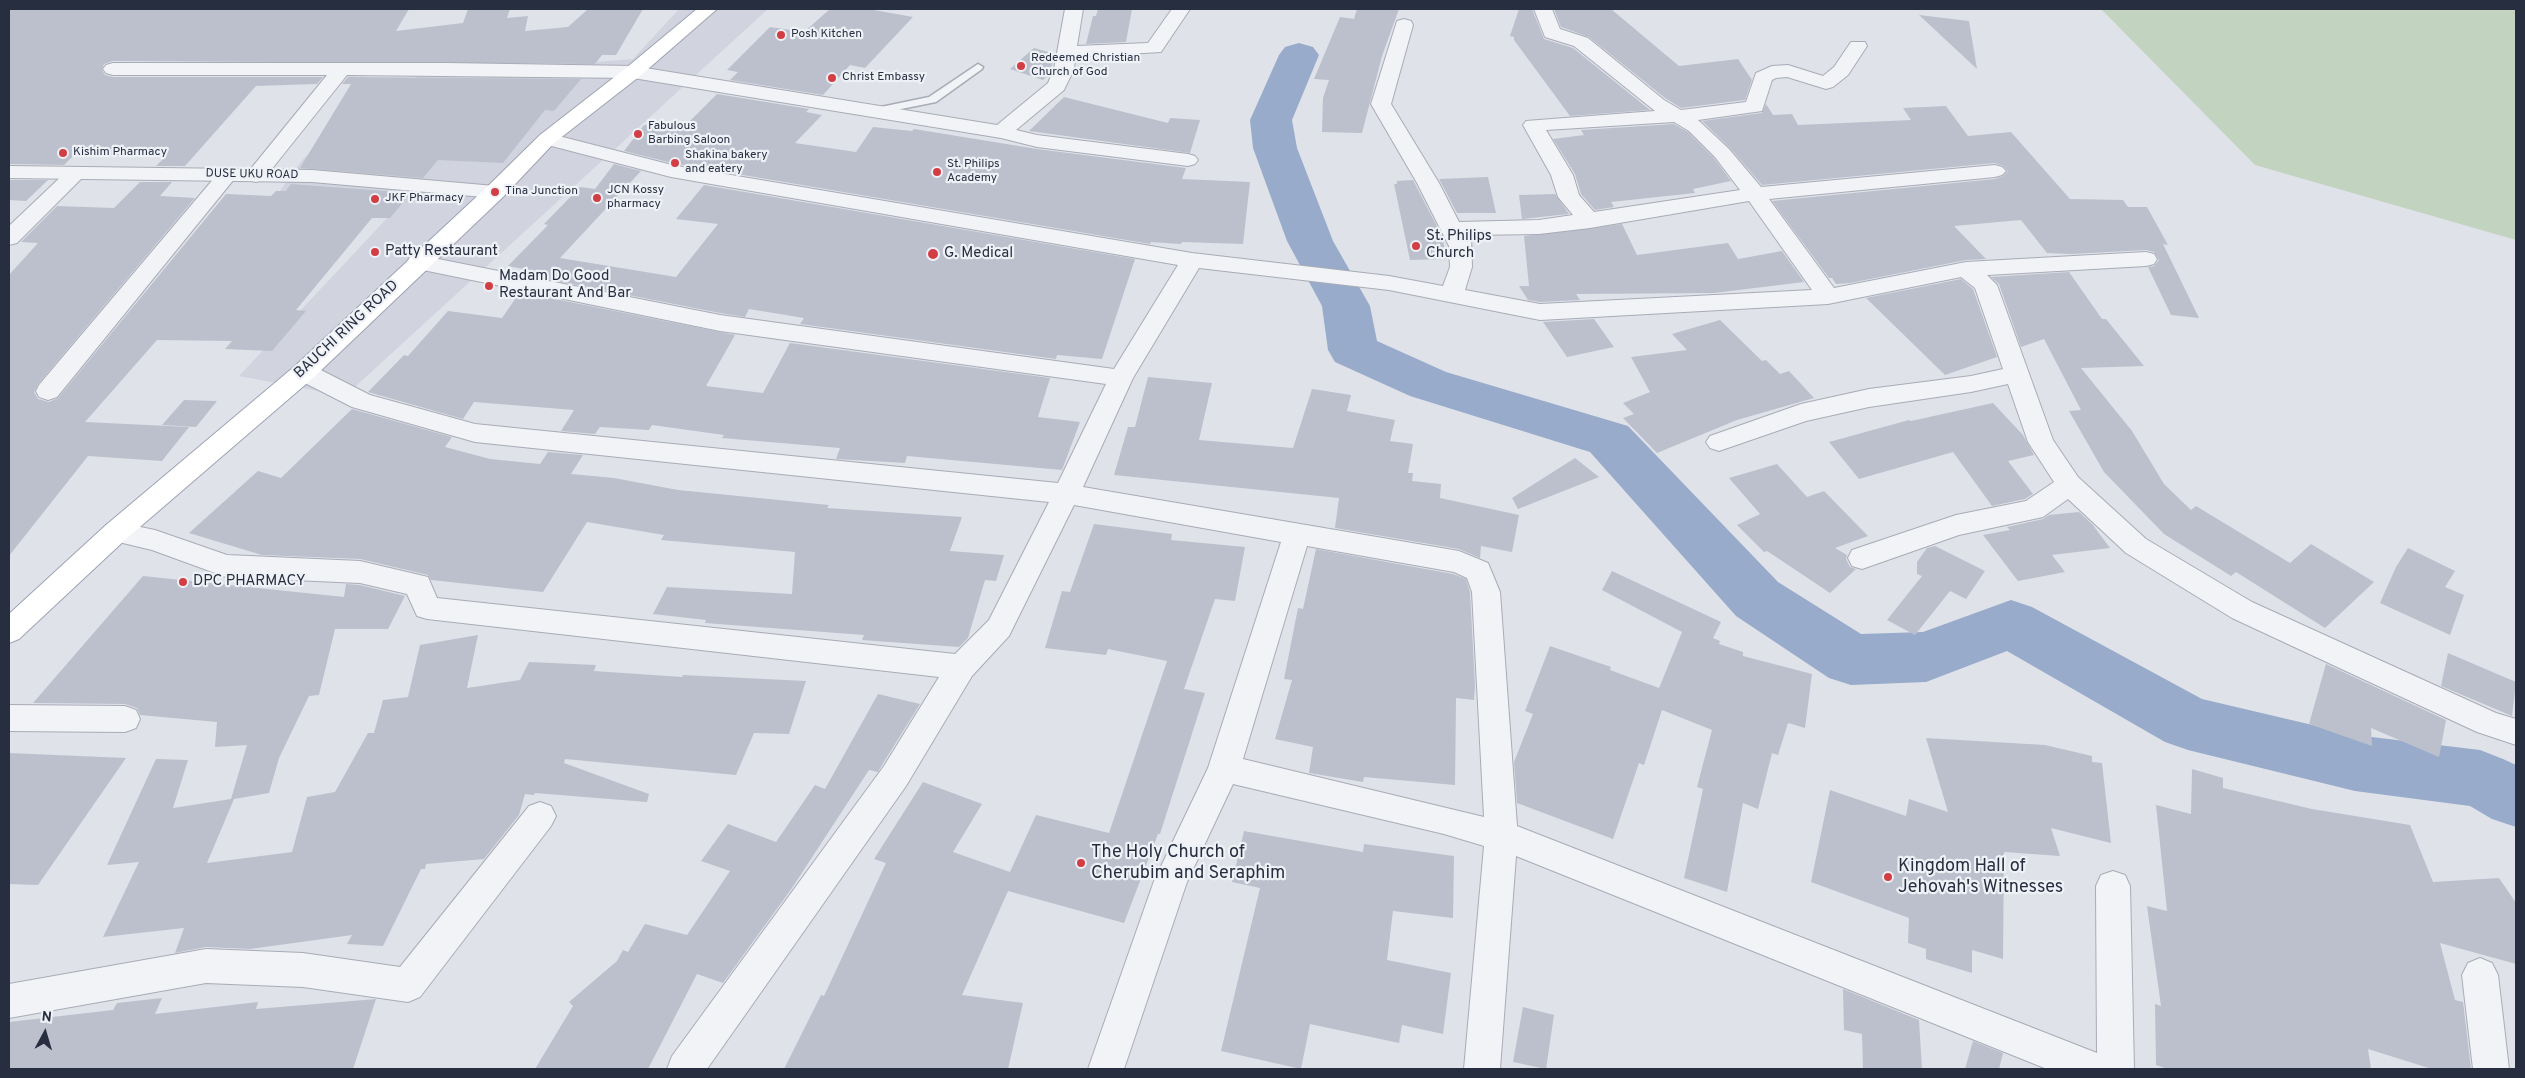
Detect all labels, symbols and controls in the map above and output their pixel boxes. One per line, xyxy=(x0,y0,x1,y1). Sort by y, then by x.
place label: Posh Kitchen xyxy=(791,28,862,42)
marker: Posh Kitchen xyxy=(775,29,787,41)
place label: Redeemed Christian Church of God xyxy=(1031,52,1140,80)
marker: Redeemed Christian Church of God xyxy=(1015,60,1027,72)
place label: Christ Embassy xyxy=(842,71,925,85)
marker: Christ Embassy xyxy=(826,72,838,84)
place label: Fabulous Barbing Saloon xyxy=(648,120,730,148)
marker: Fabulous Barbing Saloon xyxy=(632,128,644,140)
place label: Kishim Pharmacy xyxy=(73,146,167,160)
marker: Kishim Pharmacy xyxy=(57,147,69,159)
place label: Shakina bakery and eatery xyxy=(685,149,768,177)
marker: Shakina bakery and eatery xyxy=(669,157,681,169)
place label: St. Philips Academy xyxy=(947,158,1000,186)
marker: St. Philips Academy xyxy=(931,166,943,178)
street label: DUSE UKU ROAD xyxy=(205,167,299,183)
place label: JCN Kossy pharmacy xyxy=(607,184,664,212)
place label: Tina Junction xyxy=(505,185,578,199)
marker: Tina Junction xyxy=(489,186,501,198)
place label: JKF Pharmacy xyxy=(385,192,464,206)
marker: JCN Kossy pharmacy xyxy=(591,192,603,204)
marker: JKF Pharmacy xyxy=(369,193,381,205)
place label: St. Philips Church xyxy=(1426,228,1492,263)
marker: St. Philips Church xyxy=(1410,240,1422,252)
place label: Patty Restaurant xyxy=(385,243,498,261)
place label: G. Medical xyxy=(944,245,1013,263)
marker: Patty Restaurant xyxy=(369,246,381,258)
marker: G. Medical xyxy=(926,247,940,261)
place label: Madam Do Good Restaurant And Bar xyxy=(499,268,631,303)
street label: BAUCHI RING ROAD xyxy=(291,277,403,383)
marker: Madam Do Good Restaurant And Bar xyxy=(483,280,495,292)
place label: DPC PHARMACY xyxy=(193,573,306,591)
marker: DPC PHARMACY xyxy=(177,576,189,588)
place label: The Holy Church of Cherubim and Seraphim xyxy=(1091,842,1285,884)
place label: Kingdom Hall of Jehovah's Witnesses xyxy=(1898,856,2063,899)
marker: The Holy Church of Cherubim and Seraphim xyxy=(1075,857,1087,869)
marker: Kingdom Hall of Jehovah's Witnesses xyxy=(1882,871,1894,883)
north arrow xyxy=(20,1008,70,1058)
text: N xyxy=(41,1009,53,1027)

